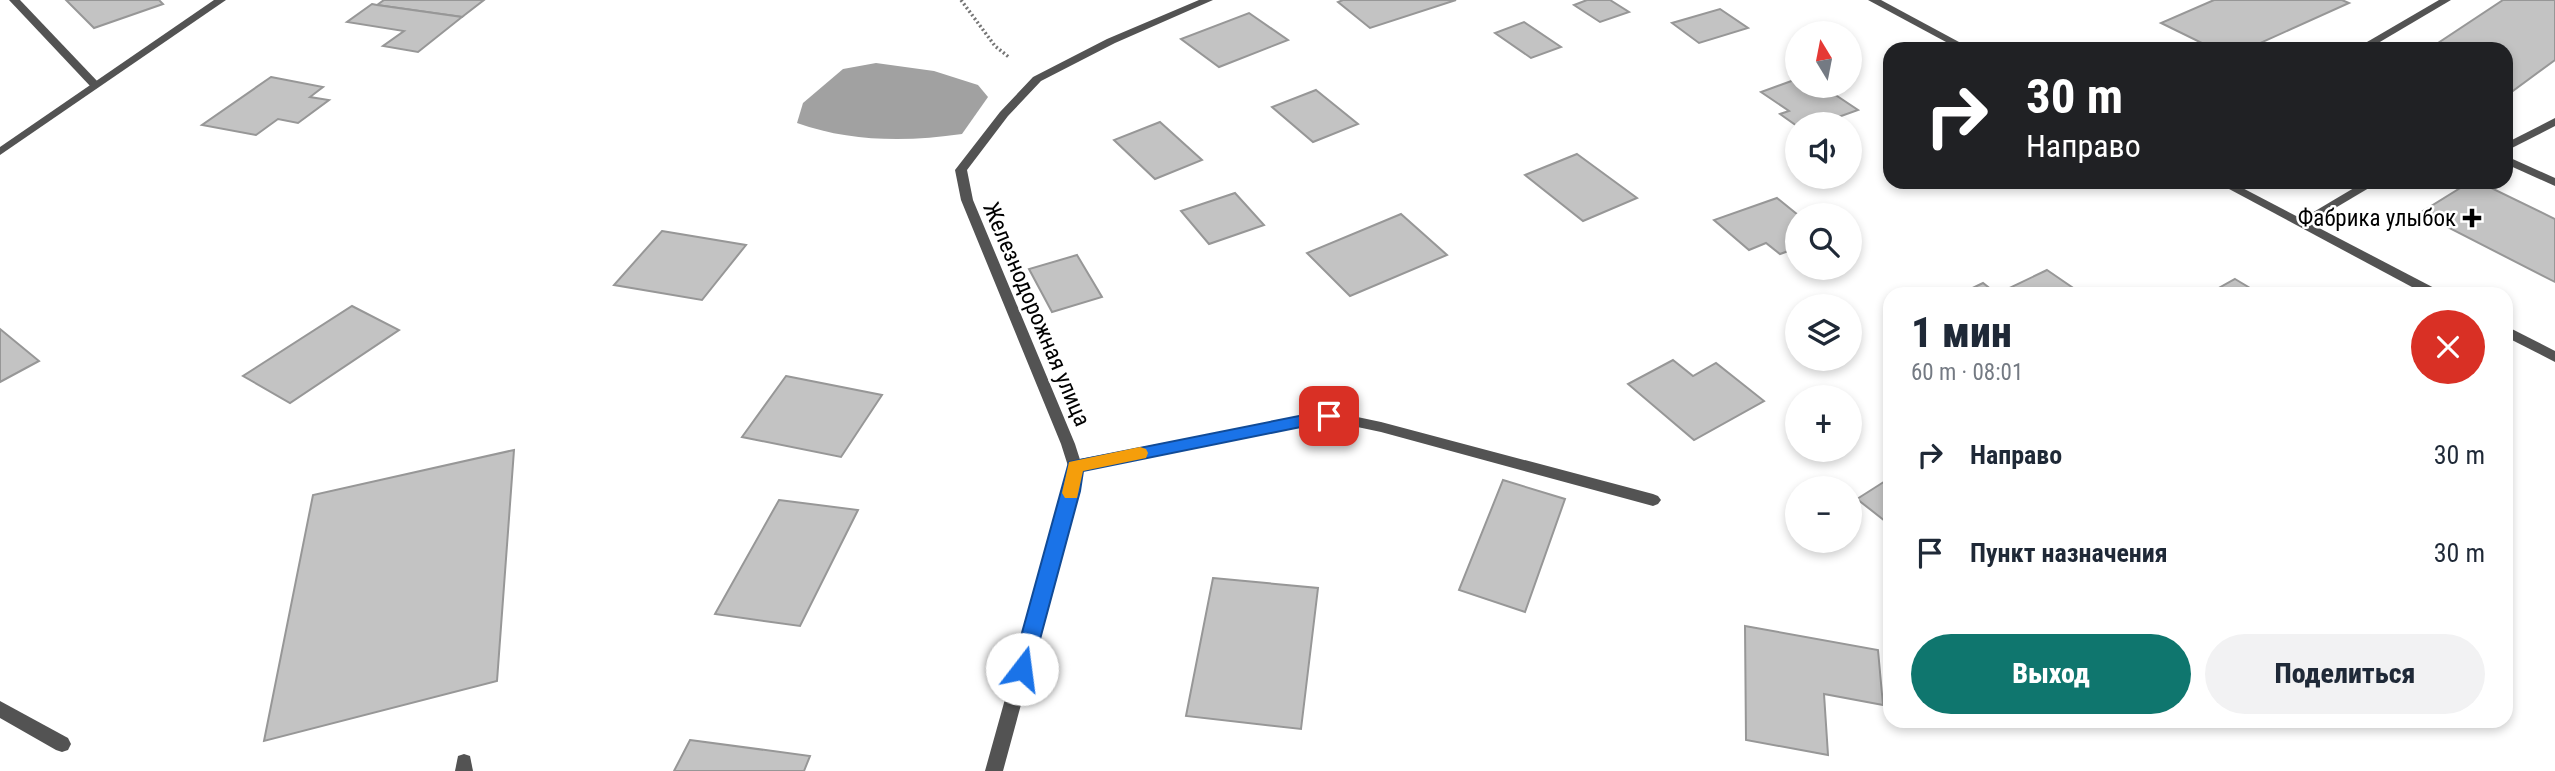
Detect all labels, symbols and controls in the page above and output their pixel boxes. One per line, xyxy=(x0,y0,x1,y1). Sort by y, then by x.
north arrow xyxy=(1785,21,1862,98)
map controls xyxy=(1785,21,1862,553)
text: 30 m xyxy=(2026,68,2123,125)
icon: right xyxy=(1911,70,2002,161)
button: sound xyxy=(1785,112,1862,189)
text: Направо xyxy=(2026,127,2141,165)
street label: Железнодорожная улица xyxy=(977,198,1096,430)
button: search xyxy=(1785,203,1862,280)
place label: Фабрика улыбок xyxy=(2298,205,2456,232)
marker: Фабрика улыбок xyxy=(2462,208,2482,228)
button: layers xyxy=(1785,294,1862,371)
text: 1 мин xyxy=(1911,308,2012,357)
button: close xyxy=(2411,310,2485,384)
text: 60 m · 08:01 xyxy=(1911,359,2023,386)
button: + xyxy=(1785,385,1862,462)
pin xyxy=(1299,386,1359,446)
icon: arrive xyxy=(1310,397,1348,435)
icon: right xyxy=(1911,436,1949,474)
text: Направо xyxy=(1970,440,2062,470)
text: 30 m xyxy=(2434,440,2485,470)
button: − xyxy=(1785,476,1862,553)
icon: arrive xyxy=(1911,534,1949,572)
text: Пункт назначения xyxy=(1970,538,2168,568)
text: 30 m xyxy=(2434,538,2485,568)
position arrow xyxy=(985,632,1059,706)
button: Выход xyxy=(1911,634,2191,714)
button: Поделиться xyxy=(2205,634,2485,714)

